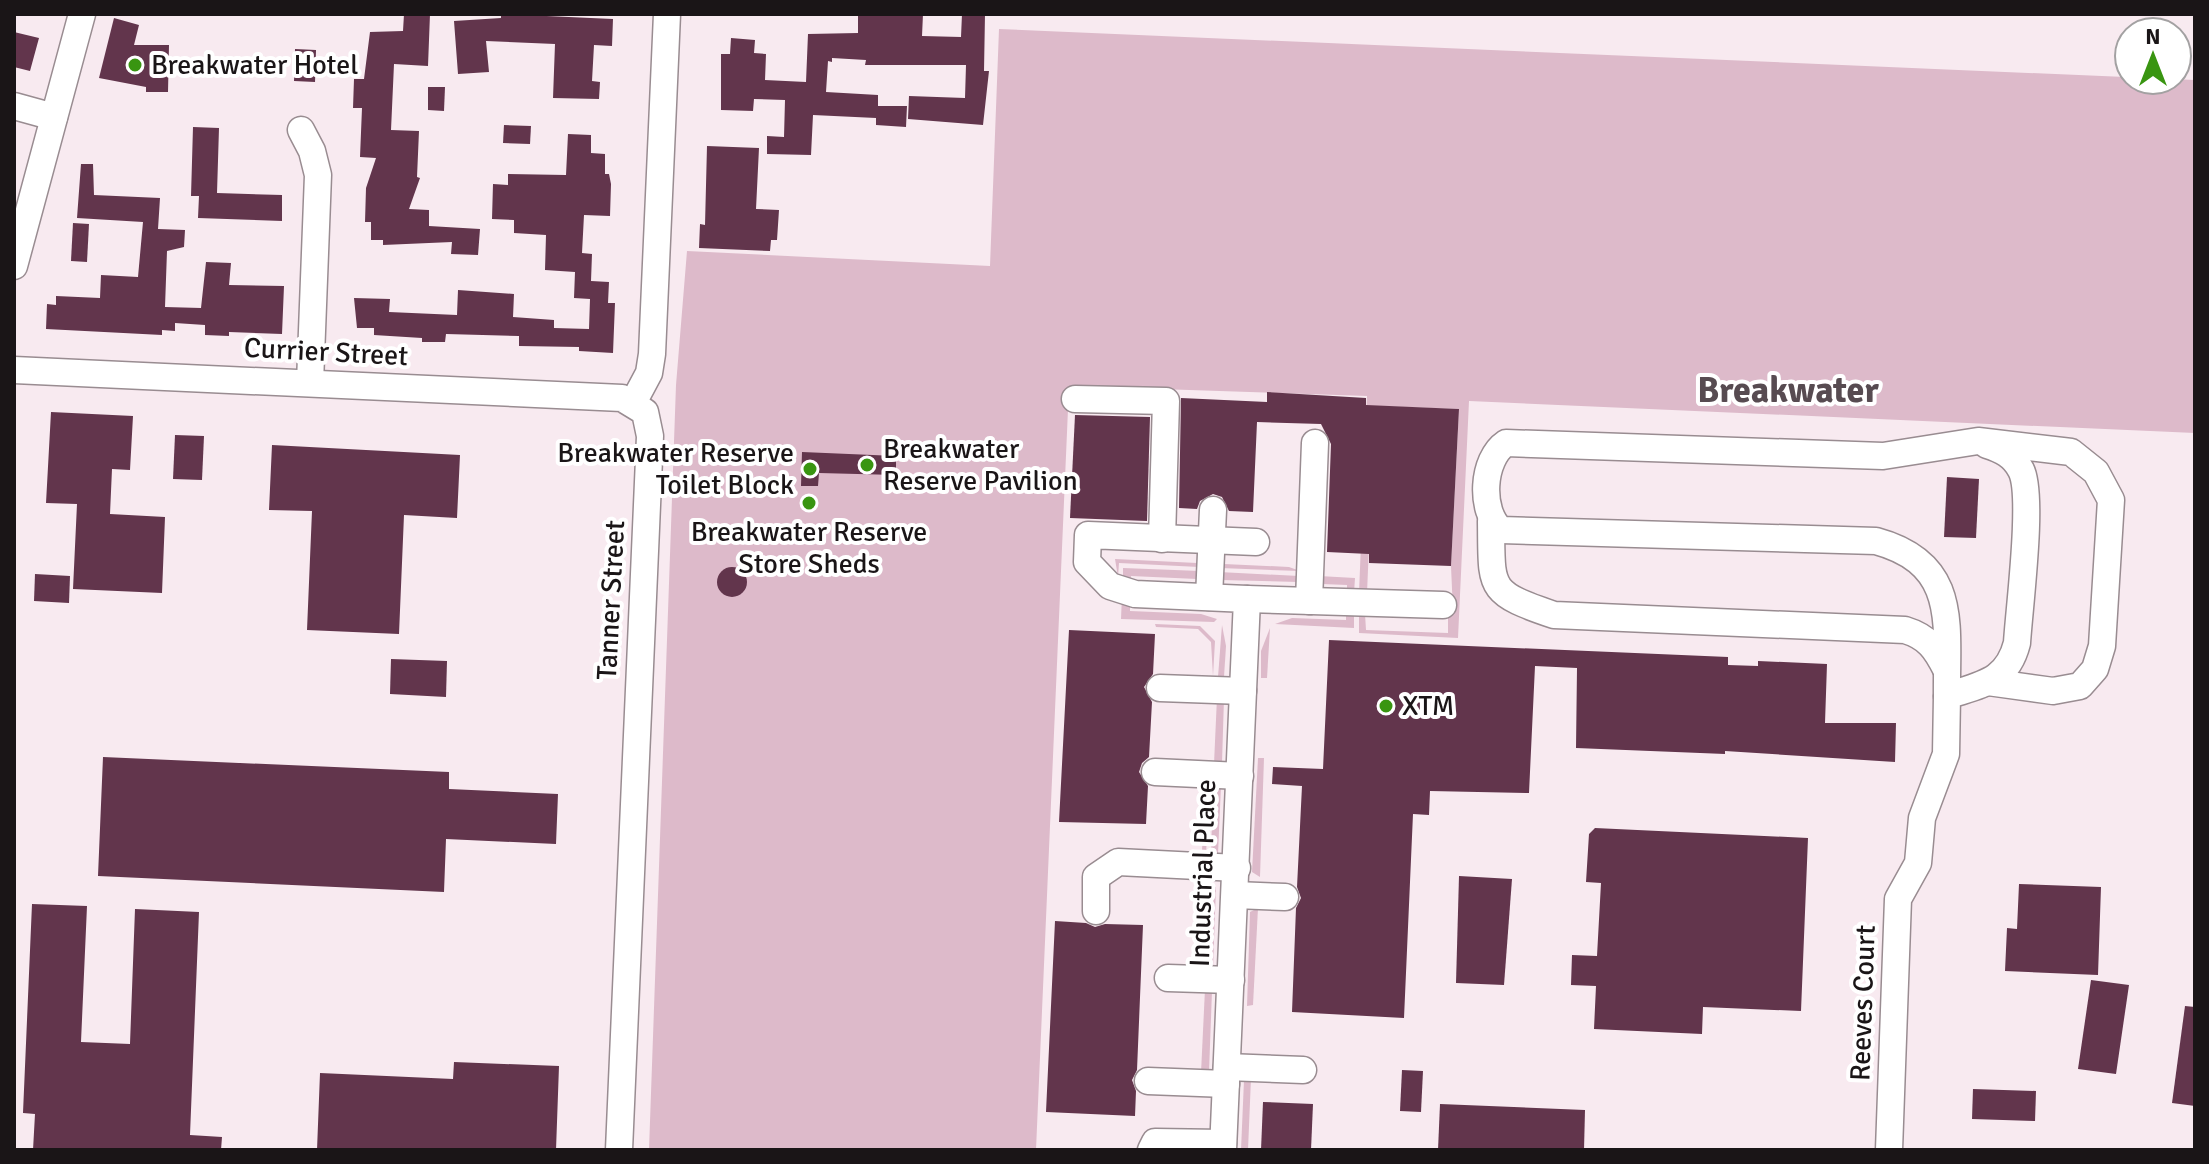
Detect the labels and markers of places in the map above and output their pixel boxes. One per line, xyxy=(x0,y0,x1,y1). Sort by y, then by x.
place label: Breakwater Hotel xyxy=(151,48,358,82)
marker: Breakwater Hotel xyxy=(126,56,144,74)
place label: Breakwater Reserve Pavilion xyxy=(883,432,1078,498)
place label: Breakwater Reserve Toilet Block xyxy=(557,436,794,502)
marker: Breakwater Reserve Pavilion xyxy=(858,456,876,474)
marker: Breakwater Reserve Toilet Block xyxy=(801,460,819,478)
marker: Breakwater Reserve Store Sheds xyxy=(800,494,818,512)
place label: Breakwater Reserve Store Sheds xyxy=(691,515,927,581)
place label: XTM xyxy=(1402,689,1454,723)
marker: XTM xyxy=(1377,697,1395,715)

